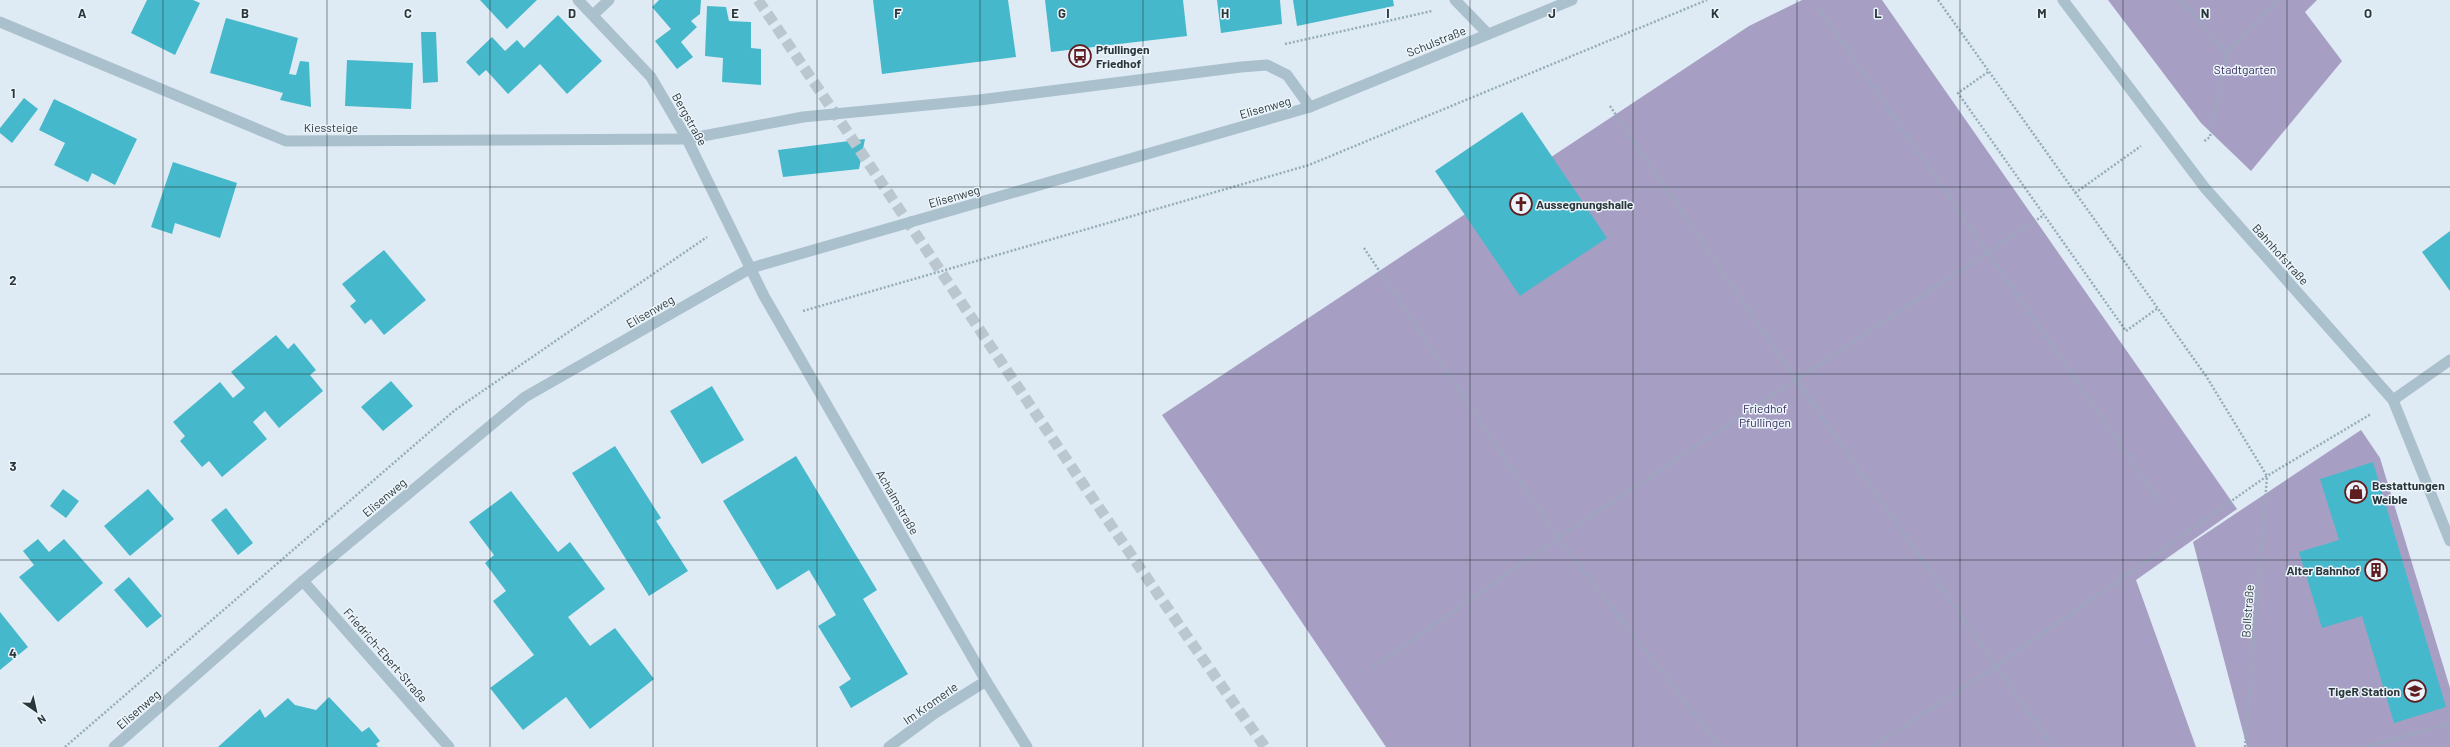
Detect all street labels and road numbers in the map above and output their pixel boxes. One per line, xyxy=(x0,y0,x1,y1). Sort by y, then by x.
street label: Schulstraße xyxy=(1404,23,1468,59)
street label: Bergstraße xyxy=(670,90,710,148)
street label: Elisenweg xyxy=(1238,93,1292,121)
street label: Kiessteige xyxy=(304,120,358,134)
street label: Elisenweg xyxy=(927,182,981,210)
street label: Bahnhofstraße xyxy=(2250,221,2312,287)
street label: Elisenweg xyxy=(624,292,676,330)
street label: Achalmstraße xyxy=(874,467,922,537)
street label: Elisenweg xyxy=(359,475,409,519)
street label: Bollstraße xyxy=(2238,584,2256,638)
street label: Friedrich-Ebert-Straße xyxy=(341,605,431,705)
street label: Im Kromerle xyxy=(900,679,960,727)
street label: Elisenweg xyxy=(113,686,163,732)

